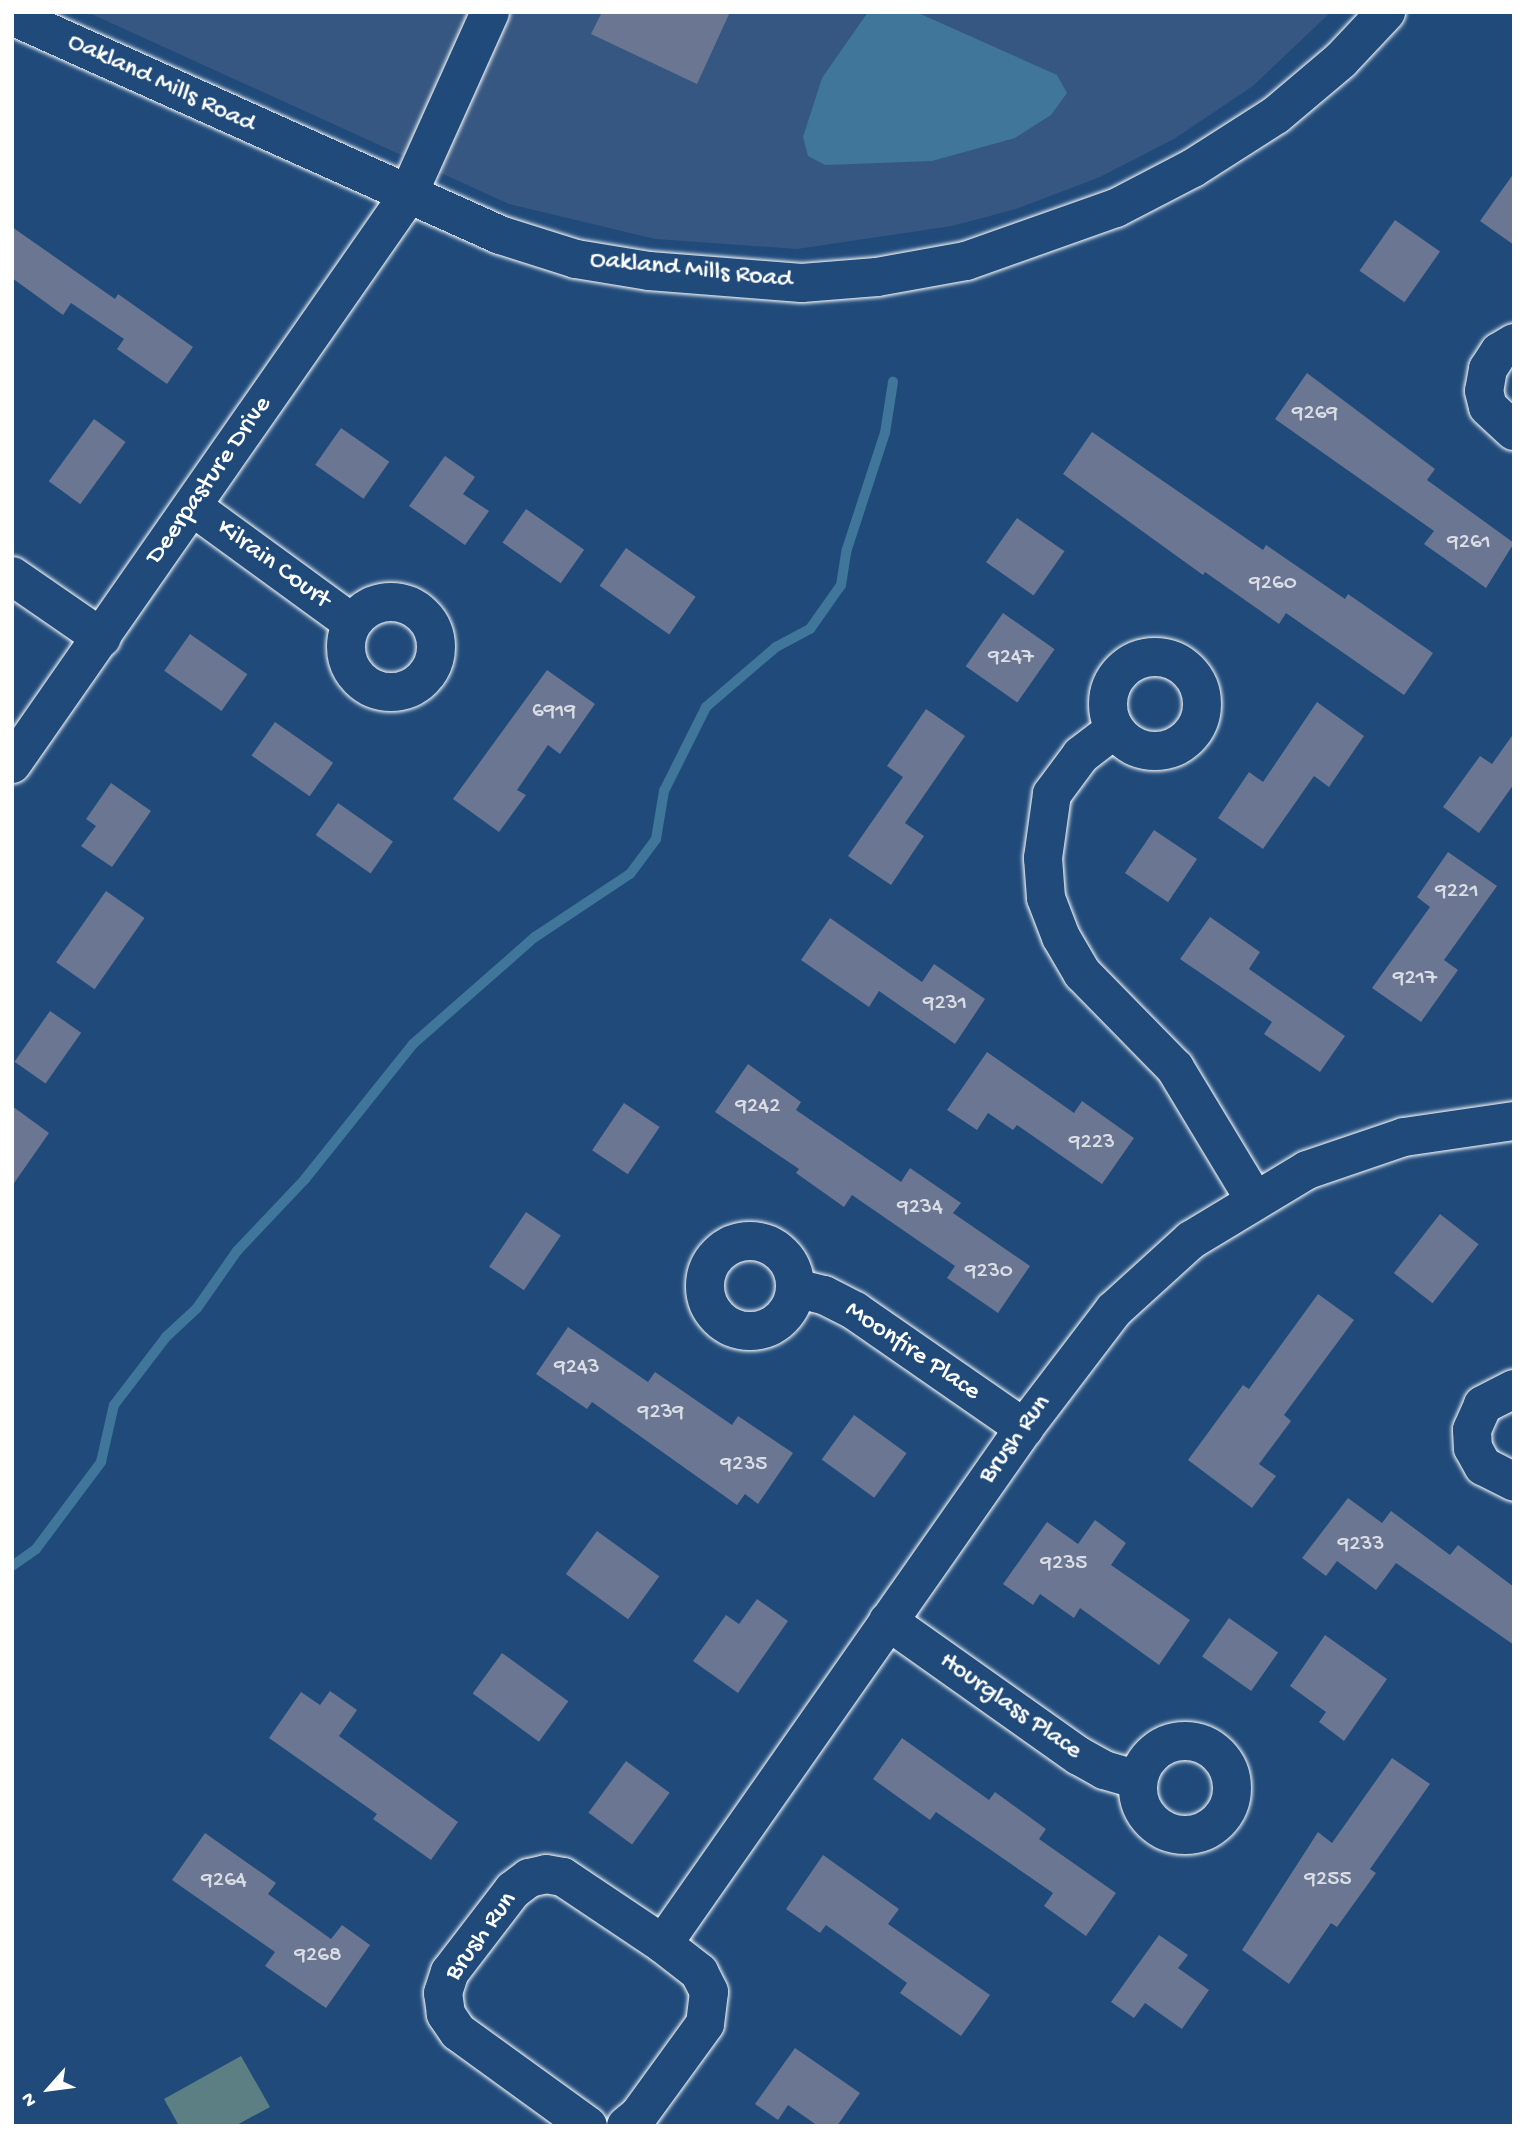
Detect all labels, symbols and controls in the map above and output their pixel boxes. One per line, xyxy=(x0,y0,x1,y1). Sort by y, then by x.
street label: Oakland Mills Road xyxy=(62,27,260,141)
street label: Oakland Mills Road xyxy=(588,245,794,297)
street label: Deerpasture Drive xyxy=(140,391,280,571)
house number: 9269 xyxy=(1292,400,1338,428)
street label: Kilrain Court xyxy=(210,513,336,617)
house number: 9261 xyxy=(1447,529,1491,557)
house number: 9260 xyxy=(1249,570,1297,598)
house number: 9247 xyxy=(988,644,1034,672)
house number: 6919 xyxy=(532,698,576,726)
house number: 9221 xyxy=(1435,878,1479,906)
house number: 9217 xyxy=(1393,965,1437,993)
house number: 9231 xyxy=(923,990,967,1018)
house number: 9242 xyxy=(736,1093,780,1121)
house number: 9223 xyxy=(1069,1129,1115,1157)
house number: 9234 xyxy=(897,1194,943,1222)
house number: 9230 xyxy=(965,1258,1013,1286)
street label: Moonfire Place xyxy=(838,1295,986,1409)
house number: 9243 xyxy=(554,1354,600,1382)
street label: Brush Run xyxy=(973,1389,1059,1491)
house number: 9239 xyxy=(638,1399,684,1427)
house number: 9235 xyxy=(721,1451,767,1479)
house number: 9233 xyxy=(1338,1531,1384,1559)
house number: 9235 xyxy=(1041,1550,1087,1578)
street label: Hourglass Place xyxy=(933,1646,1087,1768)
house number: 9255 xyxy=(1305,1866,1351,1894)
house number: 9264 xyxy=(201,1867,247,1895)
street label: Brush Run xyxy=(439,1886,525,1988)
house number: 9268 xyxy=(294,1942,342,1970)
north arrow xyxy=(14,2054,84,2124)
text: N xyxy=(17,2088,43,2110)

